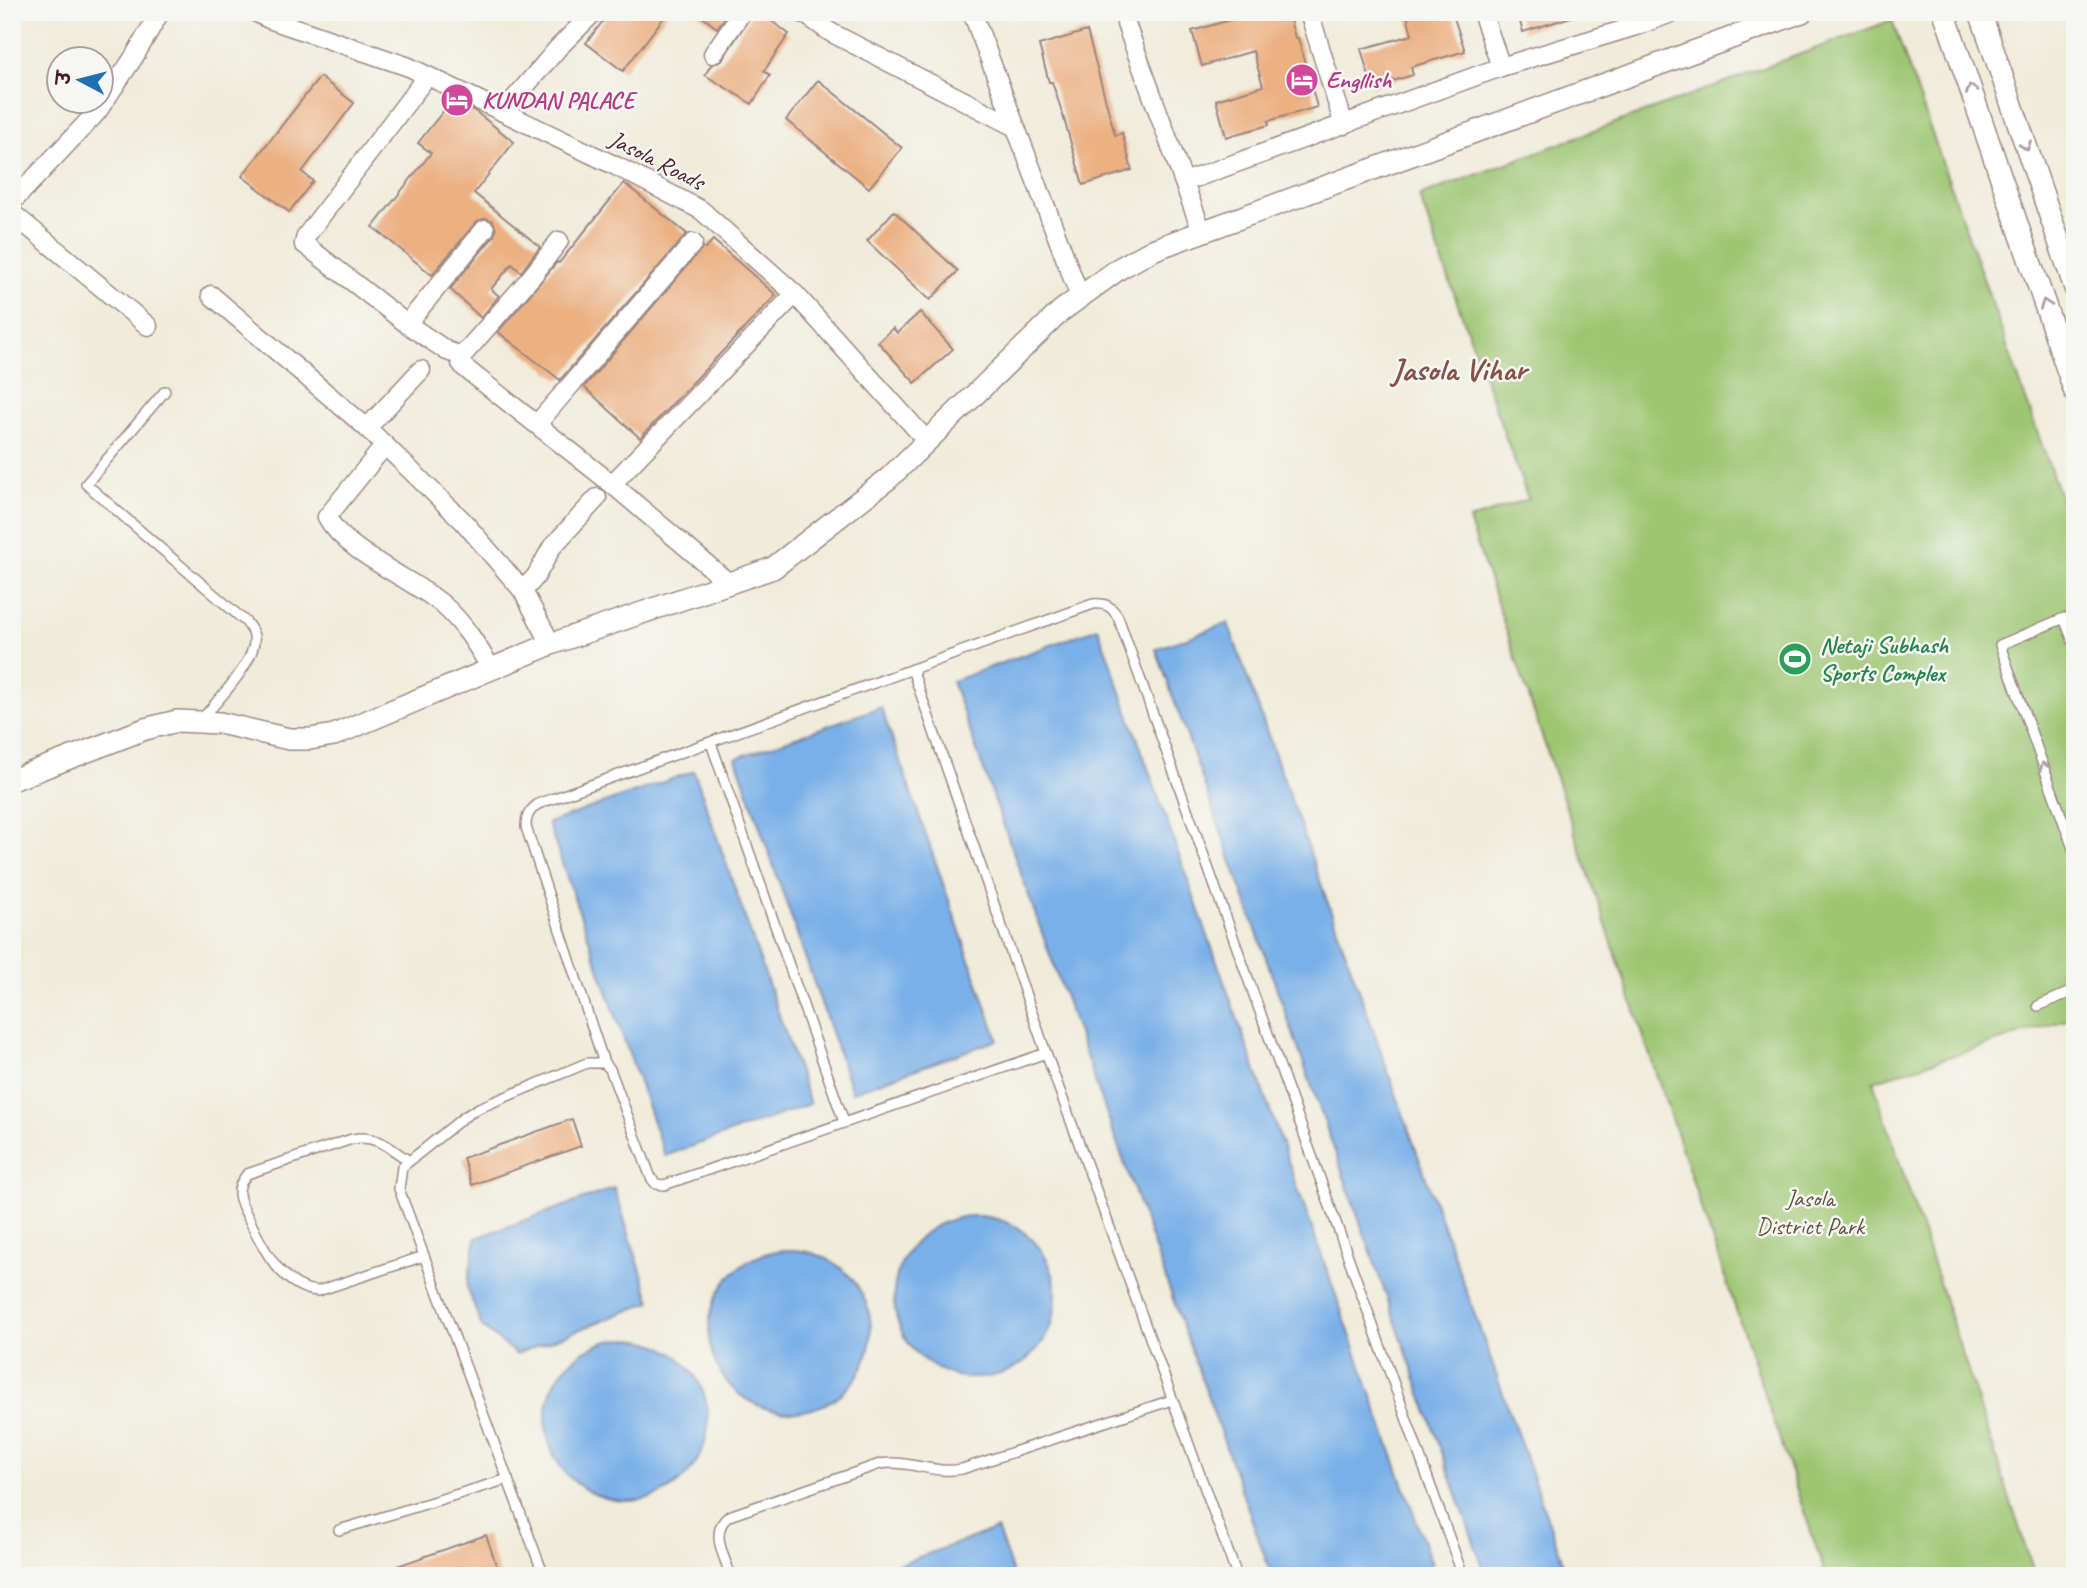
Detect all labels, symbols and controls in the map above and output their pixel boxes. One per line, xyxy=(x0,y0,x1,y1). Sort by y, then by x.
north arrow xyxy=(46,46,116,116)
hotel icon: Engllish xyxy=(1283,61,1321,99)
place label: Engllish xyxy=(1326,65,1392,95)
text: उ xyxy=(51,68,77,88)
hotel icon: KUNDAN PALACE xyxy=(438,81,476,119)
one-way arrow xyxy=(1965,84,1979,96)
place label: KUNDAN PALACE xyxy=(482,85,638,115)
street label: Jasola Roads xyxy=(604,123,712,198)
one-way arrow xyxy=(2018,140,2032,152)
one-way arrow xyxy=(2039,299,2053,311)
district label: Jasola Vihar xyxy=(1389,349,1530,390)
place label: Netaji Subhash Sports Complex xyxy=(1820,630,1949,688)
sports icon: Netaji Subhash Sports Complex xyxy=(1776,640,1814,678)
one-way arrow xyxy=(2038,761,2052,774)
park label: Jasola District Park xyxy=(1756,1183,1866,1241)

